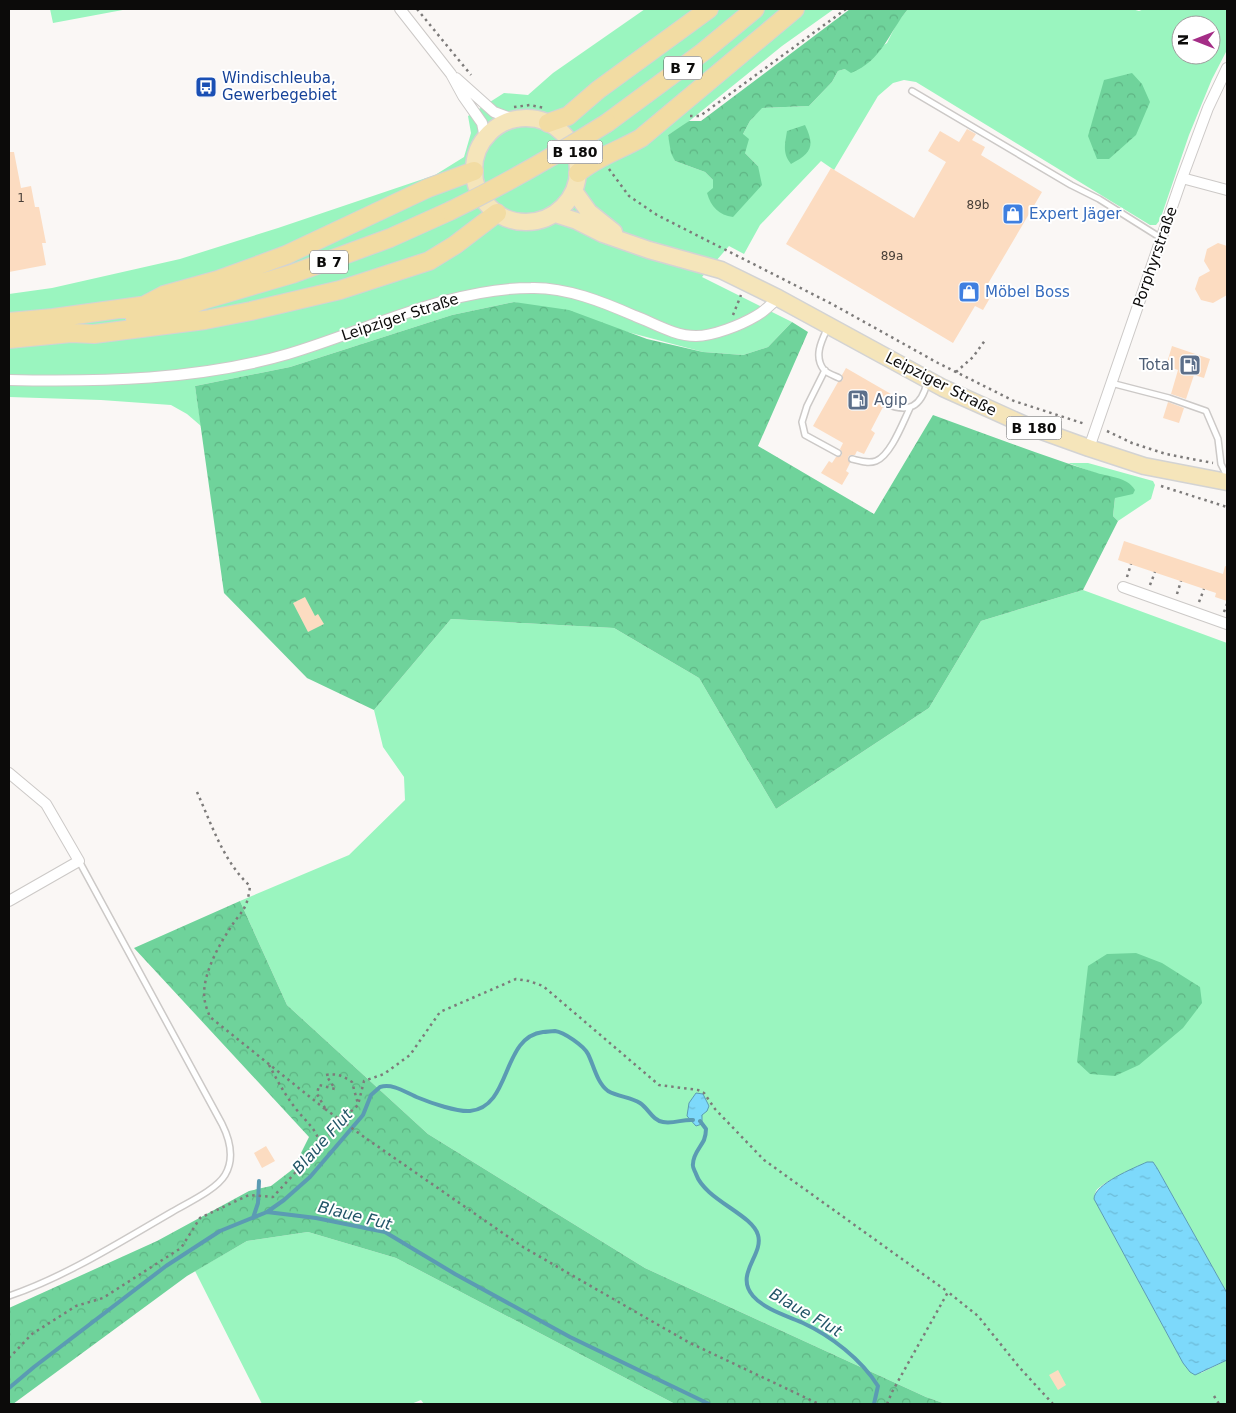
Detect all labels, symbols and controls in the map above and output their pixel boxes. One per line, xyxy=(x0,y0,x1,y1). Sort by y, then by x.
north arrow xyxy=(1171,15,1221,65)
text: N xyxy=(1175,34,1191,46)
road number: B 7 xyxy=(664,56,702,80)
place label: Windischleuba, Gewerbegebiet xyxy=(222,69,337,104)
bus stop icon: Windischleuba, Gewerbegebiet xyxy=(194,75,218,99)
road number: B 180 xyxy=(548,140,602,163)
house number: 1 xyxy=(17,191,25,205)
house number: 89b xyxy=(967,198,989,212)
shop icon: Expert Jäger xyxy=(1001,202,1025,226)
street label: Porphyrstraße xyxy=(1129,204,1181,310)
place label: Expert Jäger xyxy=(1029,205,1122,223)
house number: 89a xyxy=(881,249,903,263)
road number: B 7 xyxy=(310,250,348,274)
shop icon: Möbel Boss xyxy=(957,280,981,304)
place label: Möbel Boss xyxy=(985,283,1070,301)
street label: Leipziger Straße xyxy=(339,290,461,344)
street label: Leipziger Straße xyxy=(882,348,1000,420)
fuel station icon: Total xyxy=(1178,353,1202,377)
place label: Total xyxy=(1138,356,1174,374)
fuel station icon: Agip xyxy=(846,388,870,412)
place label: Agip xyxy=(874,391,907,409)
road number: B 180 xyxy=(1006,416,1062,439)
water label: Blaue Flut xyxy=(288,1105,357,1178)
water label: Blaue Fut xyxy=(316,1197,394,1234)
water label: Blaue Flut xyxy=(766,1284,846,1341)

